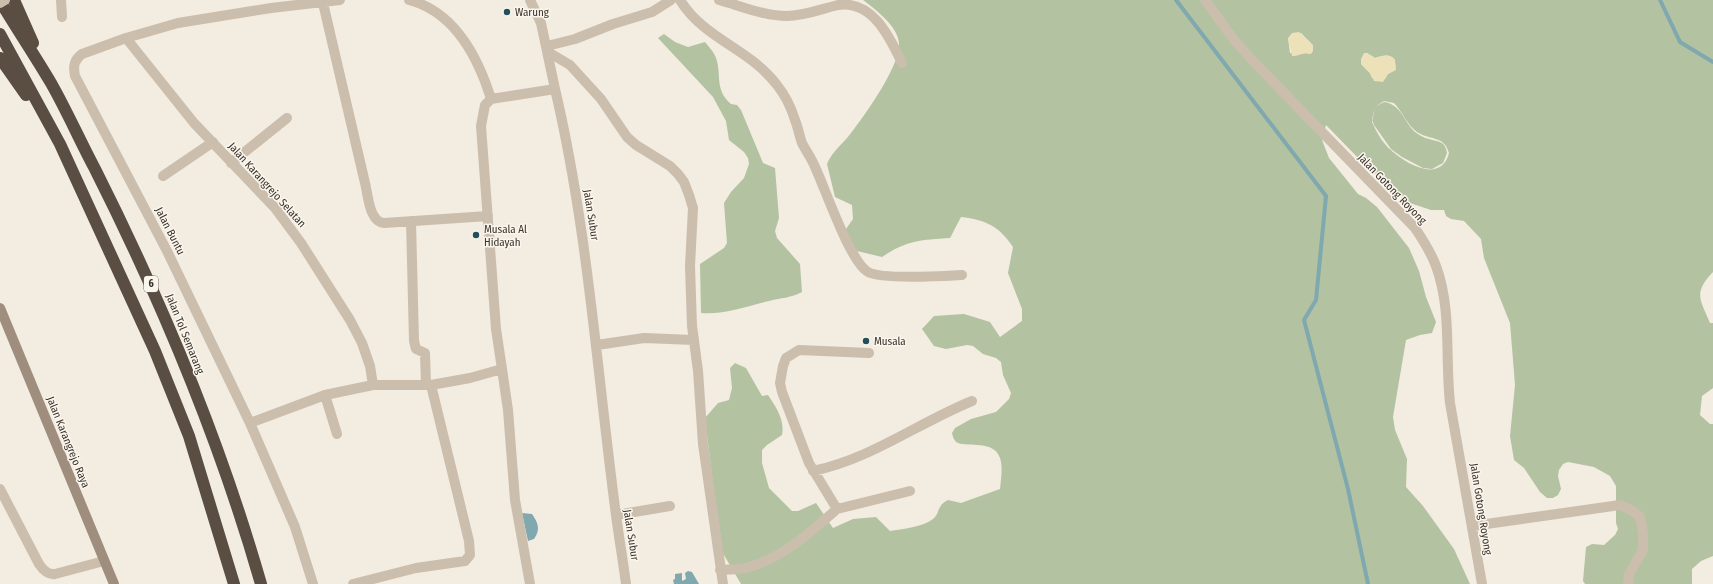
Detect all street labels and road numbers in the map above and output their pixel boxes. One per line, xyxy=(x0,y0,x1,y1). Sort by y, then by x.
street label: Jalan Karangrejo Selatan xyxy=(225,140,309,230)
street label: Jalan Gotong Royong xyxy=(1355,151,1430,228)
street label: Jalan Subur xyxy=(581,189,601,242)
street label: Jalan Buntu xyxy=(152,205,188,257)
road number: 6 xyxy=(144,276,158,292)
street label: Jalan Tol Semarang xyxy=(163,292,207,377)
street label: Jalan Karangrejo Raya xyxy=(44,394,92,490)
street label: Jalan Gotong Royong xyxy=(1467,462,1495,557)
street label: Jalan Subur xyxy=(621,509,641,562)

